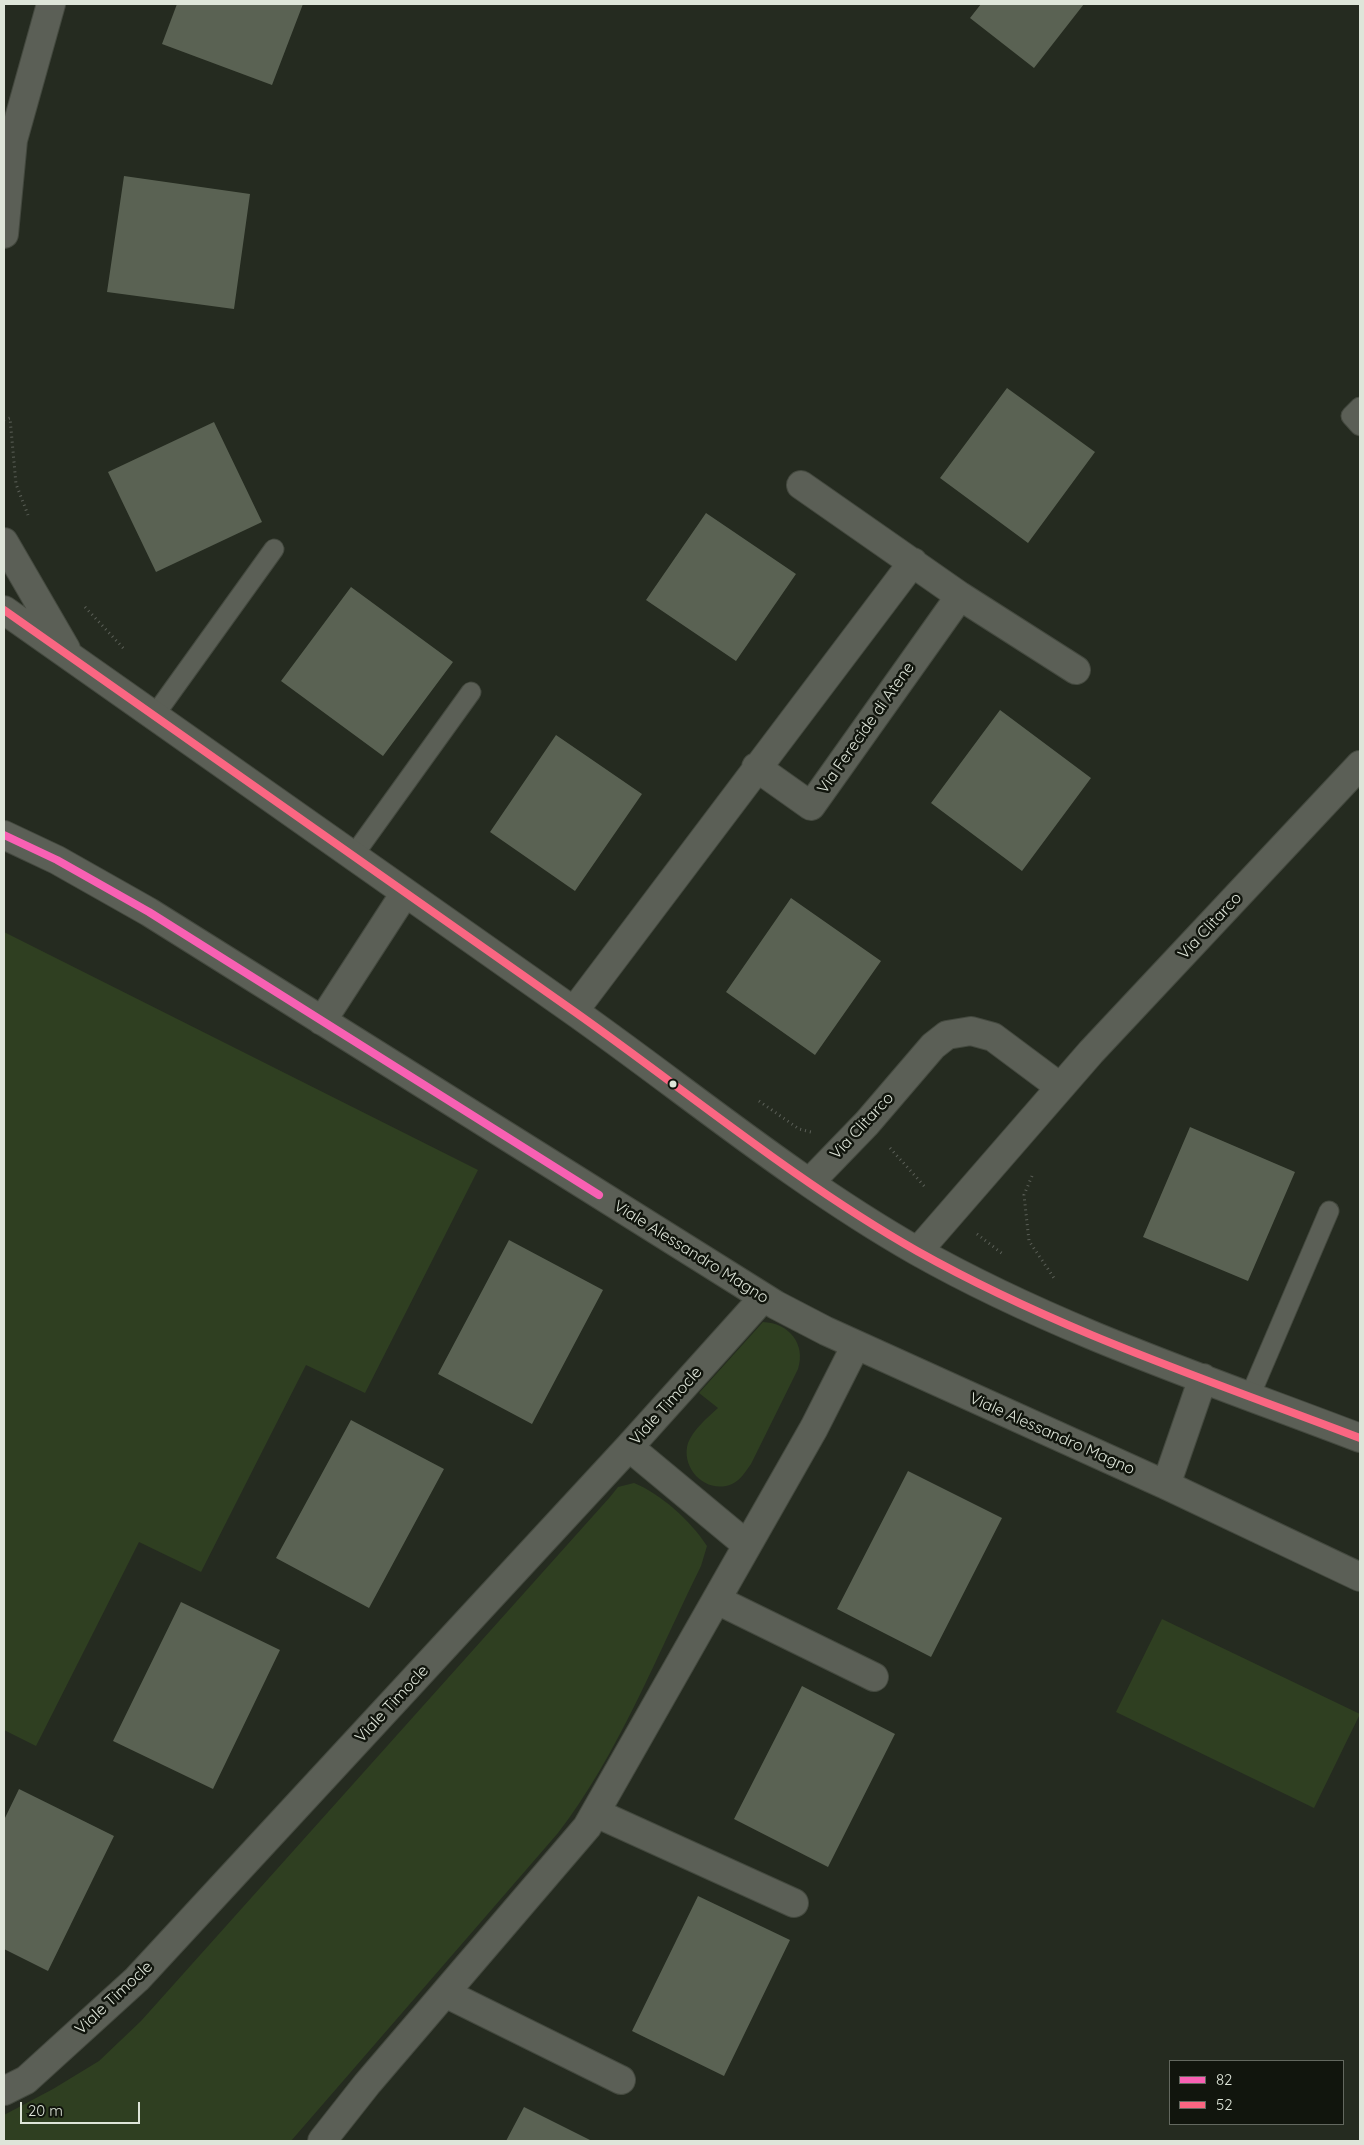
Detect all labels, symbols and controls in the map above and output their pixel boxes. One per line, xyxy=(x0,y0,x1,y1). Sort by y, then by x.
street label: Via Ferecide di Atene xyxy=(813,659,919,797)
street label: Via Clitarco xyxy=(1174,889,1246,963)
unlabelled marker xyxy=(668,1079,678,1089)
street label: Via Clitarco xyxy=(826,1089,898,1163)
street label: Viale Alessandro Magno xyxy=(610,1196,772,1308)
street label: Viale Timocle xyxy=(626,1363,706,1449)
street label: Viale Alessandro Magno xyxy=(966,1389,1138,1479)
street label: Viale Timocle xyxy=(351,1661,433,1747)
street label: Viale Timocle xyxy=(71,1957,157,2039)
legend xyxy=(1169,2060,1344,2125)
text: 82 xyxy=(1216,2070,1232,2089)
scale bar xyxy=(22,2092,142,2124)
text: 52 xyxy=(1216,2095,1233,2114)
text: 20 m xyxy=(28,2101,63,2120)

